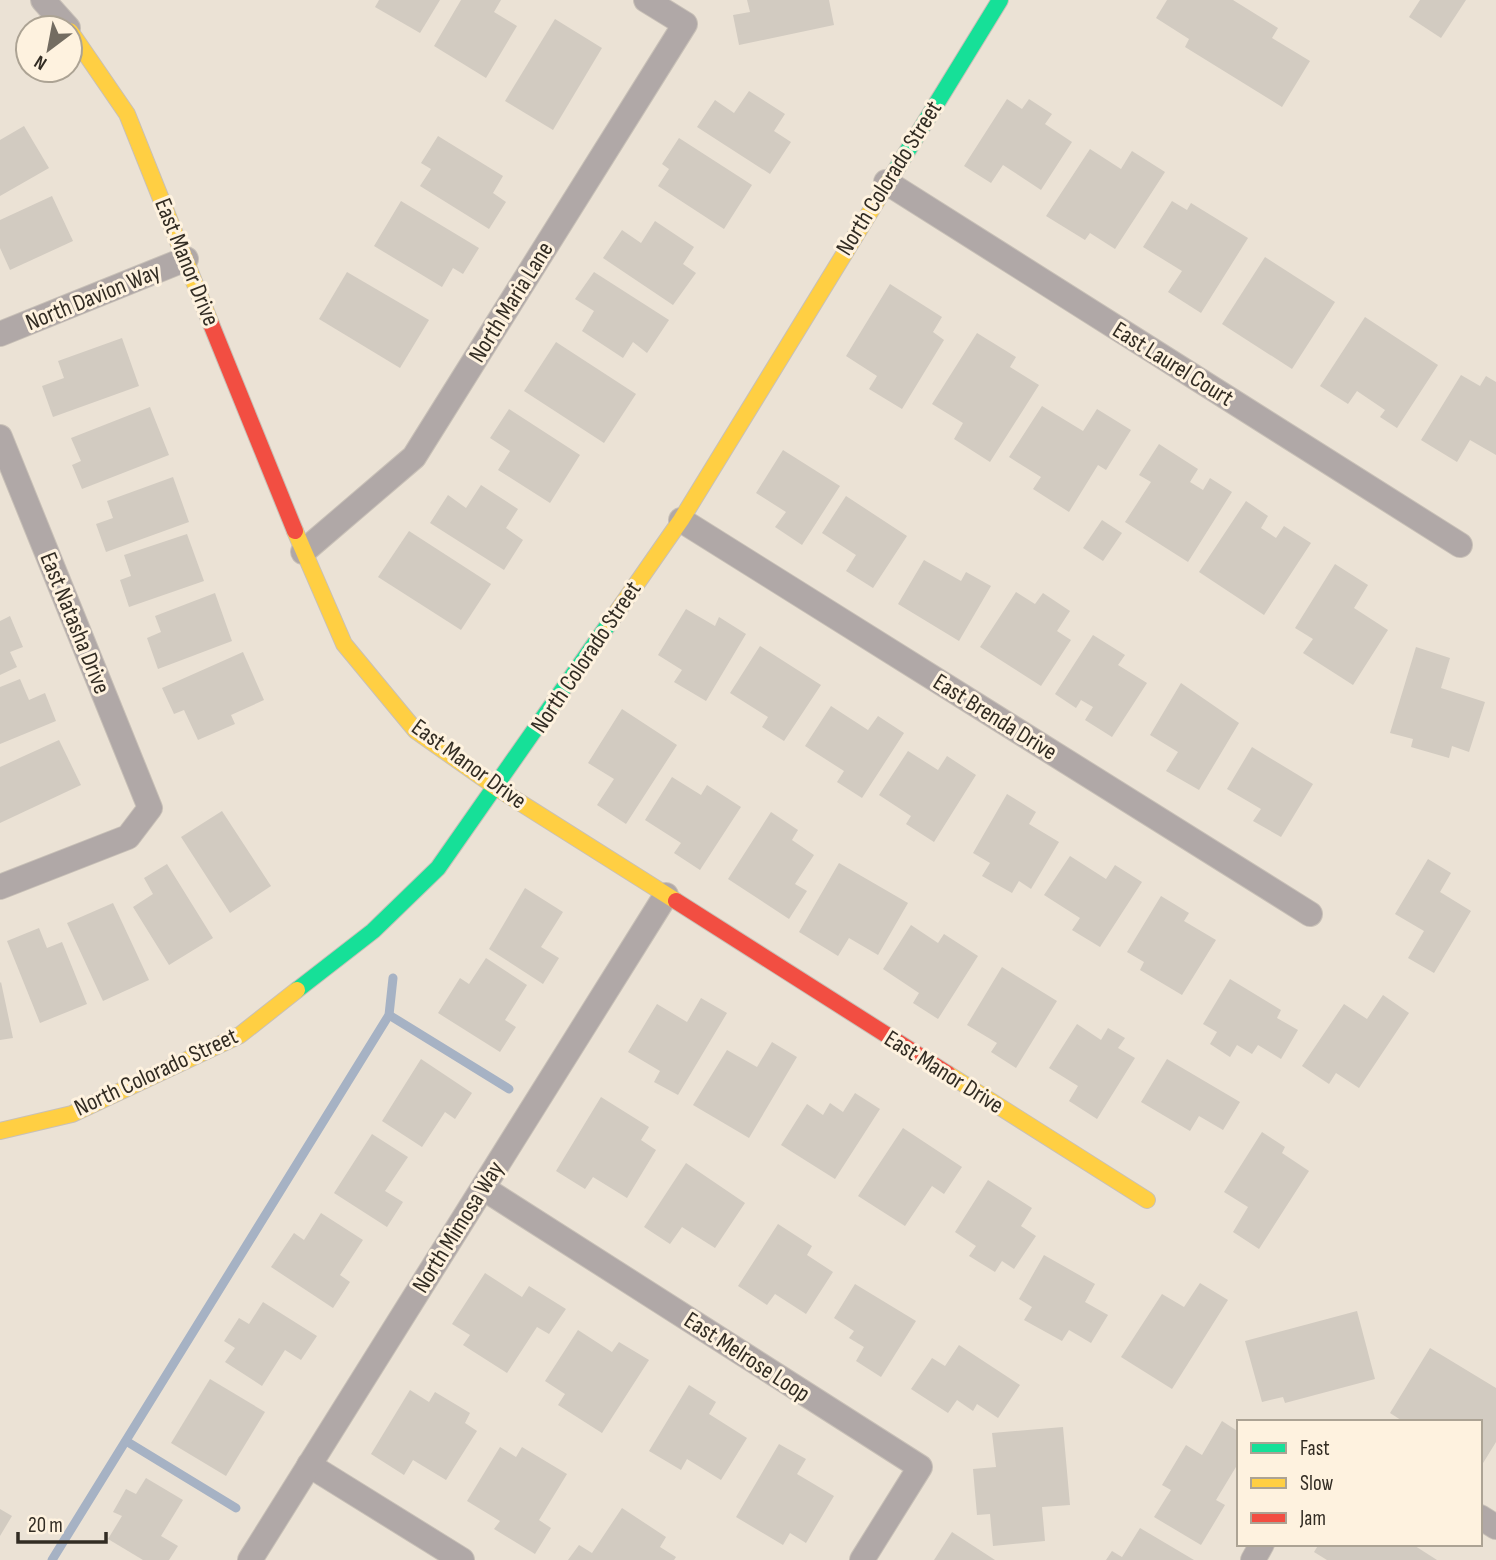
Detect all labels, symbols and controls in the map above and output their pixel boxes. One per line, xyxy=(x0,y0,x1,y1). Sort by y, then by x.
north arrow xyxy=(14,14,84,84)
text: N xyxy=(30,50,51,75)
street label: North Colorado Street xyxy=(830,95,948,261)
street label: East Manor Drive xyxy=(148,194,226,330)
street label: North Maria Lane xyxy=(462,236,560,368)
street label: North Davion Way xyxy=(21,257,165,337)
street label: East Laurel Court xyxy=(1107,315,1239,413)
street label: East Natasha Drive xyxy=(33,548,117,698)
street label: North Colorado Street xyxy=(525,576,647,738)
street label: East Brenda Drive xyxy=(928,667,1062,767)
street label: East Manor Drive xyxy=(406,713,532,815)
street label: North Colorado Street xyxy=(70,1022,242,1122)
street label: East Manor Drive xyxy=(879,1024,1009,1120)
street label: North Mimosa Way xyxy=(406,1156,510,1298)
street label: East Melrose Loop xyxy=(679,1306,815,1408)
legend xyxy=(1237,1420,1482,1546)
text: Fast xyxy=(1300,1436,1330,1461)
text: Slow xyxy=(1300,1471,1334,1496)
scale bar xyxy=(18,1500,105,1544)
text: Jam xyxy=(1299,1506,1326,1531)
text: 20 m xyxy=(28,1513,63,1538)

